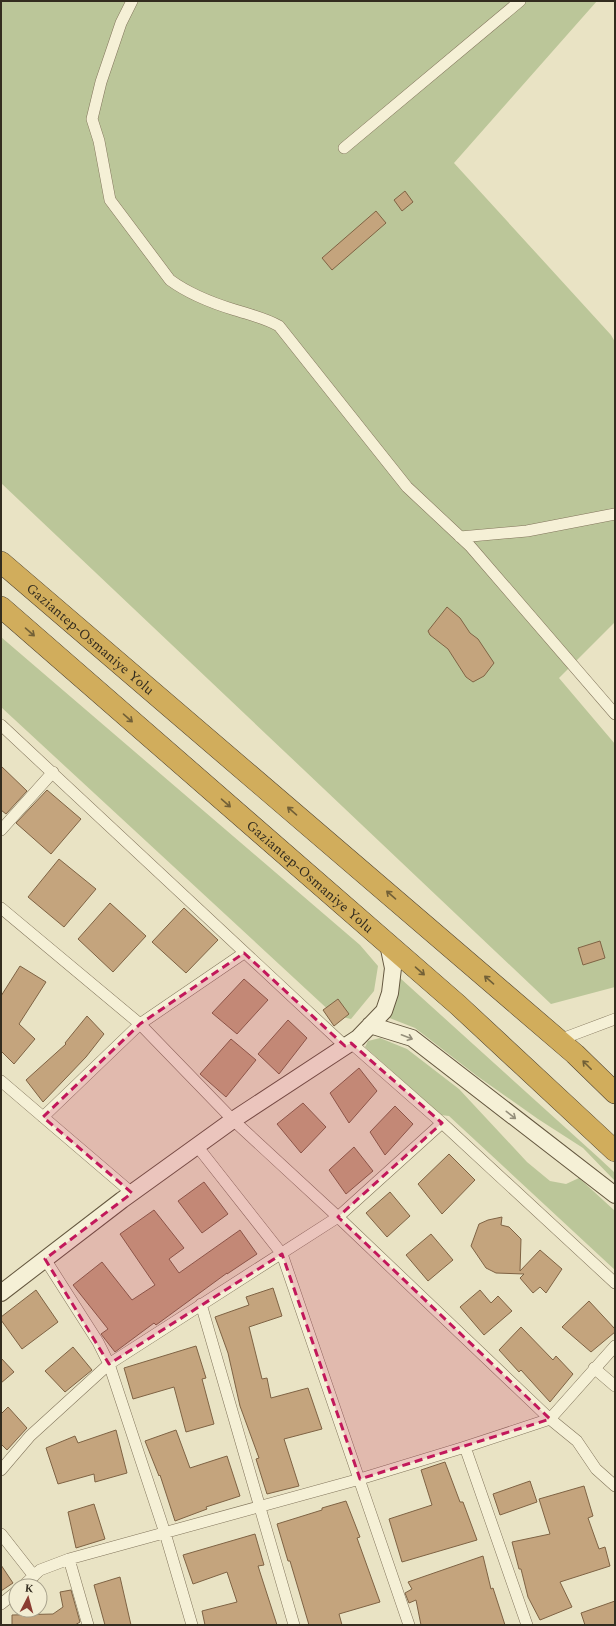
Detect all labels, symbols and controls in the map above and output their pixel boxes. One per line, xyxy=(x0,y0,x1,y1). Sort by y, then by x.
street label: Gaziantep-Osmaniye Yolu xyxy=(22,578,159,700)
one-way arrow xyxy=(25,628,36,637)
one-way arrow xyxy=(123,713,134,722)
one-way arrow xyxy=(221,798,231,807)
one-way arrow xyxy=(287,806,297,815)
street label: Gaziantep-Osmaniye Yolu xyxy=(242,815,379,938)
one-way arrow xyxy=(385,891,396,900)
one-way arrow xyxy=(414,966,424,975)
one-way arrow xyxy=(485,976,495,985)
one-way arrow xyxy=(401,1034,413,1042)
one-way arrow xyxy=(582,1061,592,1070)
one-way arrow xyxy=(506,1110,517,1119)
north arrow xyxy=(8,1578,48,1618)
text: K xyxy=(24,1580,35,1598)

